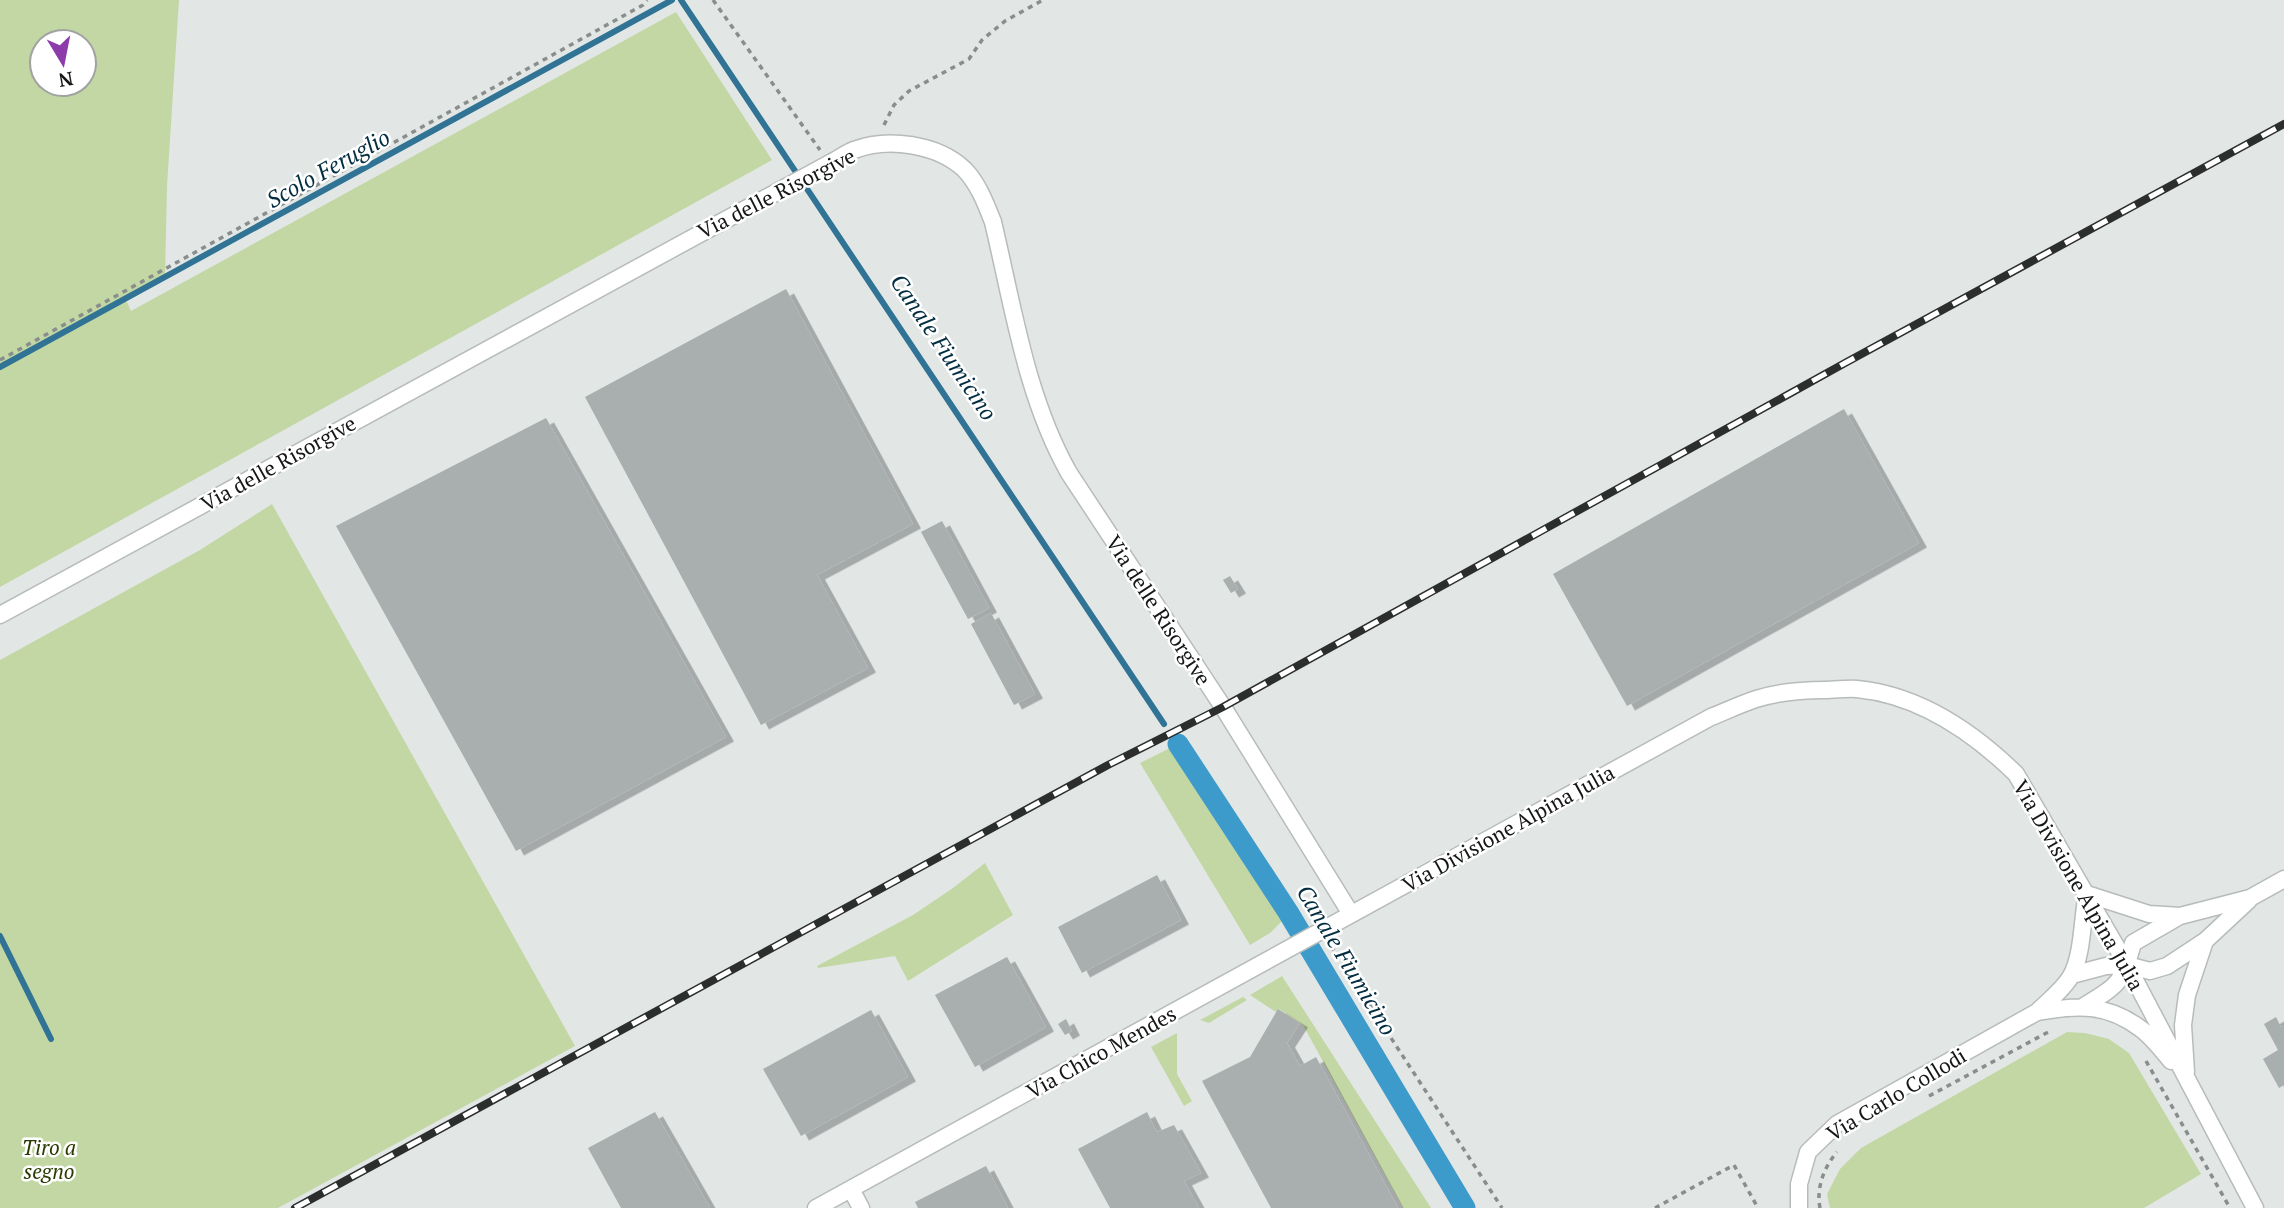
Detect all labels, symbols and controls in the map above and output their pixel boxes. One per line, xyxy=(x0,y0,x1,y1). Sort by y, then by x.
north arrow xyxy=(28,28,98,98)
text: N xyxy=(56,67,75,94)
water label: Scolo Feruglio xyxy=(261,121,395,215)
street label: Via delle Risorgive xyxy=(692,141,860,245)
water label: Canale Fiumicino xyxy=(883,268,1005,426)
street label: Via delle Risorgive xyxy=(195,409,361,517)
street label: Via delle Risorgive xyxy=(1100,530,1218,690)
street label: Via Divisione Alpina Julia xyxy=(1397,758,1620,898)
street label: Via Divisione Alpina Julia xyxy=(2007,775,2151,996)
water label: Canale Fiumicino xyxy=(1290,879,1404,1041)
street label: Via Chico Mendes xyxy=(1021,999,1181,1105)
street label: Via Carlo Collodi xyxy=(1821,1041,1971,1147)
park label: Tiro a segno xyxy=(22,1133,76,1185)

